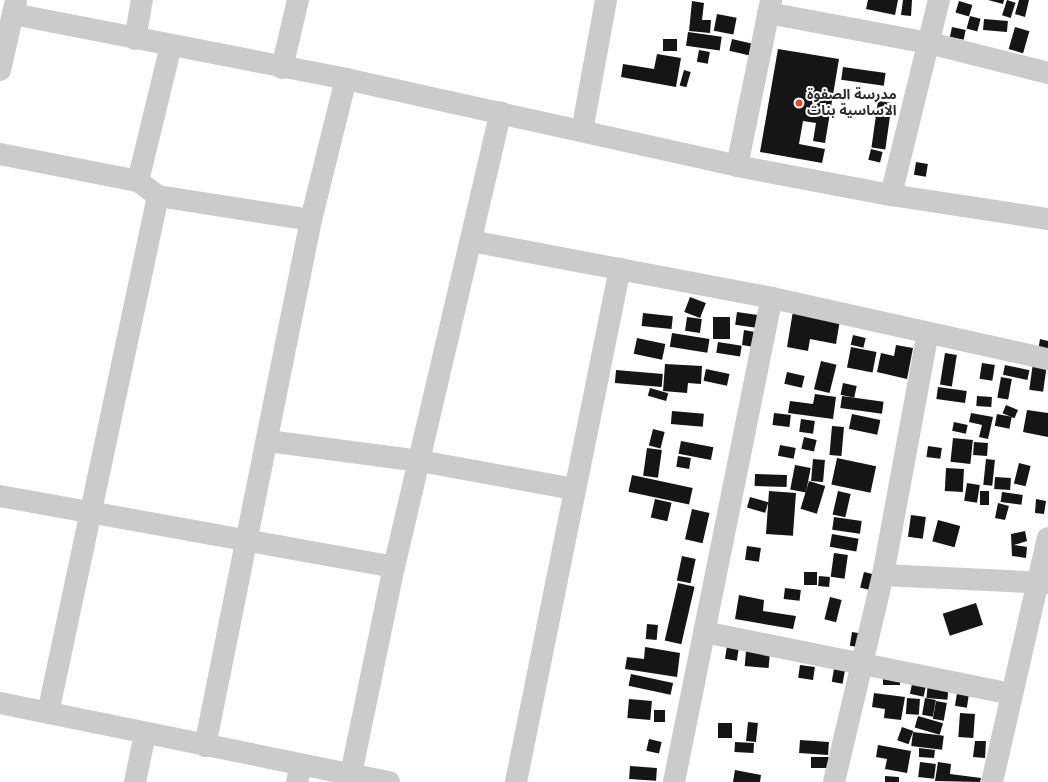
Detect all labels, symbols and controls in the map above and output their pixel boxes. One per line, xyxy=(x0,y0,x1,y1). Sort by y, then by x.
place label: مدرسة الصفوة الاساسية بنات xyxy=(807,87,897,120)
marker: مدرسة الصفوة الاساسية بنات xyxy=(794,98,804,108)

